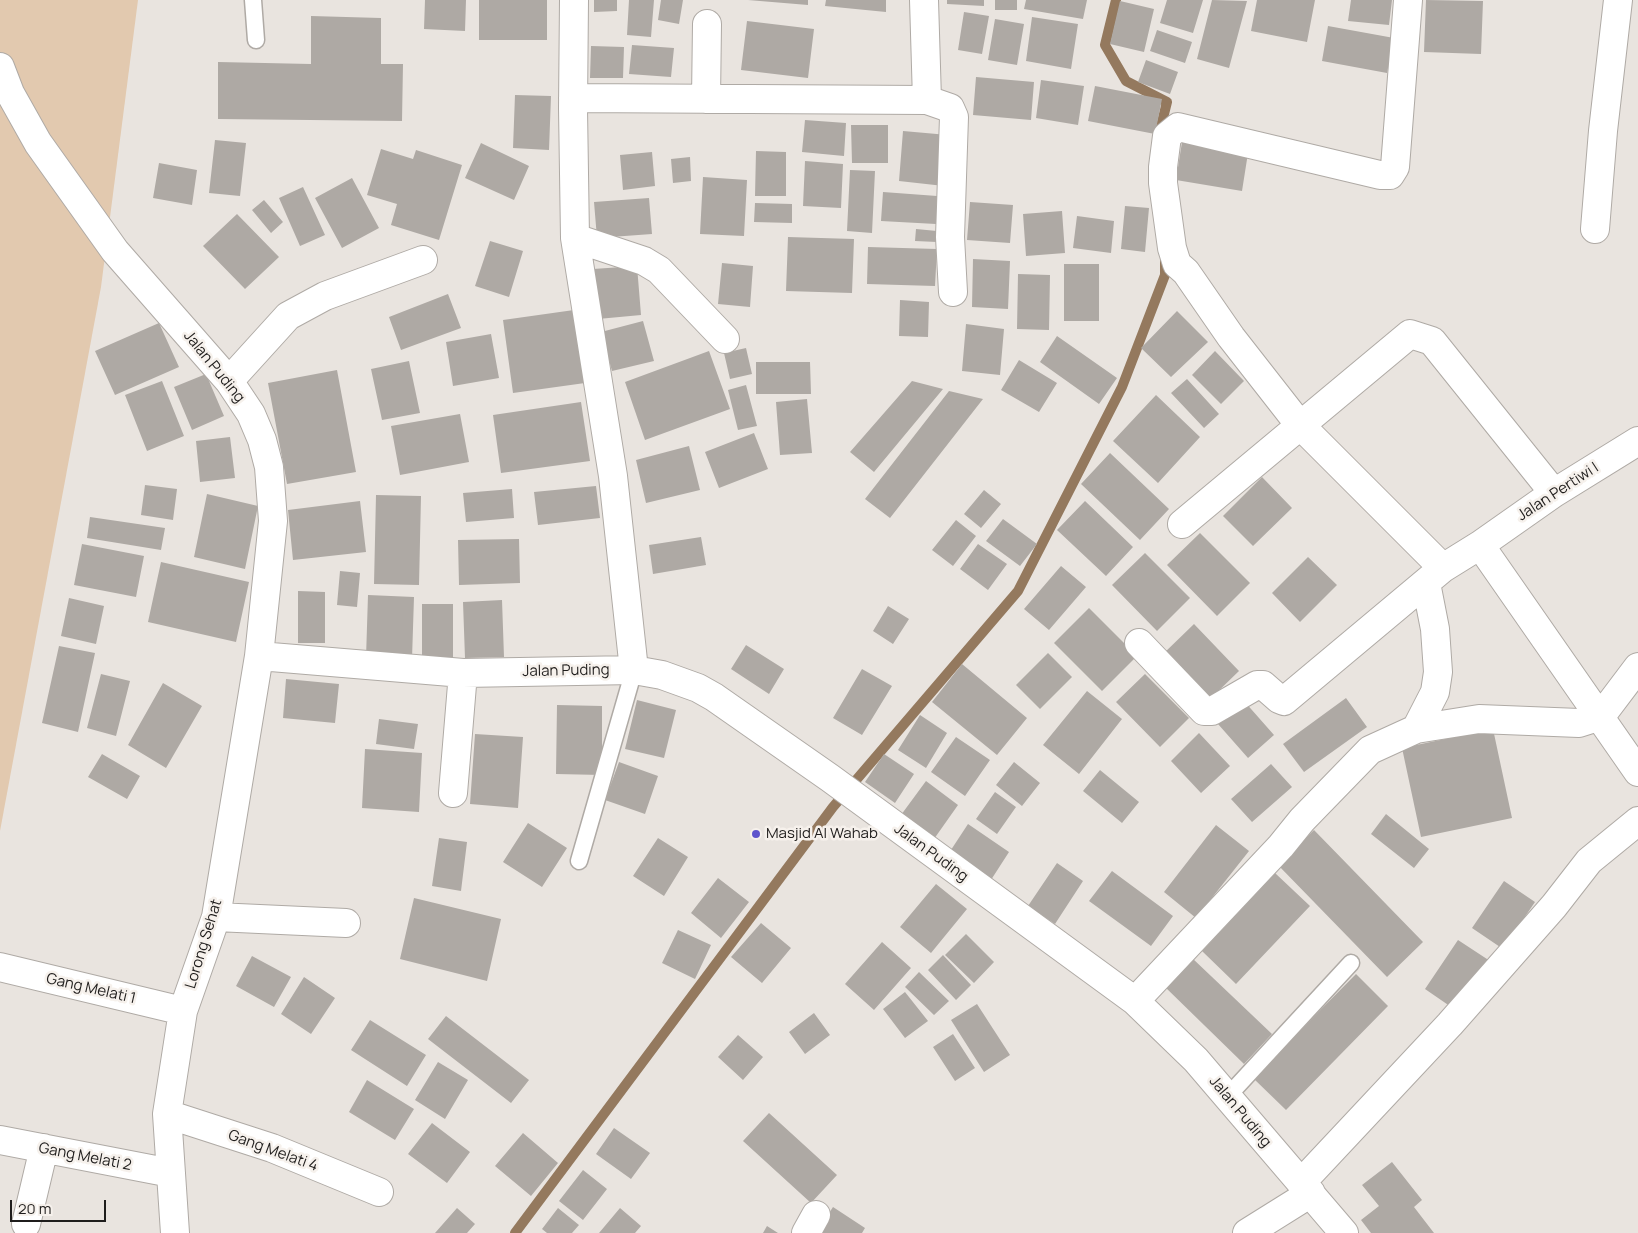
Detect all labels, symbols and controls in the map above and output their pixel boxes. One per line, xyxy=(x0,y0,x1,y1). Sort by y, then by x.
street label: Jalan Puding xyxy=(180,327,248,407)
street label: Jalan Pertiwi I xyxy=(1514,459,1602,525)
street label: Jalan Puding xyxy=(522,661,610,681)
street label: Jalan Puding xyxy=(890,820,972,886)
place label: Masjid Al Wahab xyxy=(766,825,878,843)
marker: Masjid Al Wahab xyxy=(750,828,762,840)
street label: Lorong Sehat xyxy=(182,897,226,991)
street label: Gang Melati 1 xyxy=(45,970,137,1008)
street label: Jalan Puding xyxy=(1205,1073,1275,1151)
street label: Gang Melati 4 xyxy=(226,1126,320,1176)
street label: Gang Melati 2 xyxy=(37,1139,133,1175)
scale bar xyxy=(12,1190,109,1222)
text: 20 m xyxy=(18,1198,51,1219)

